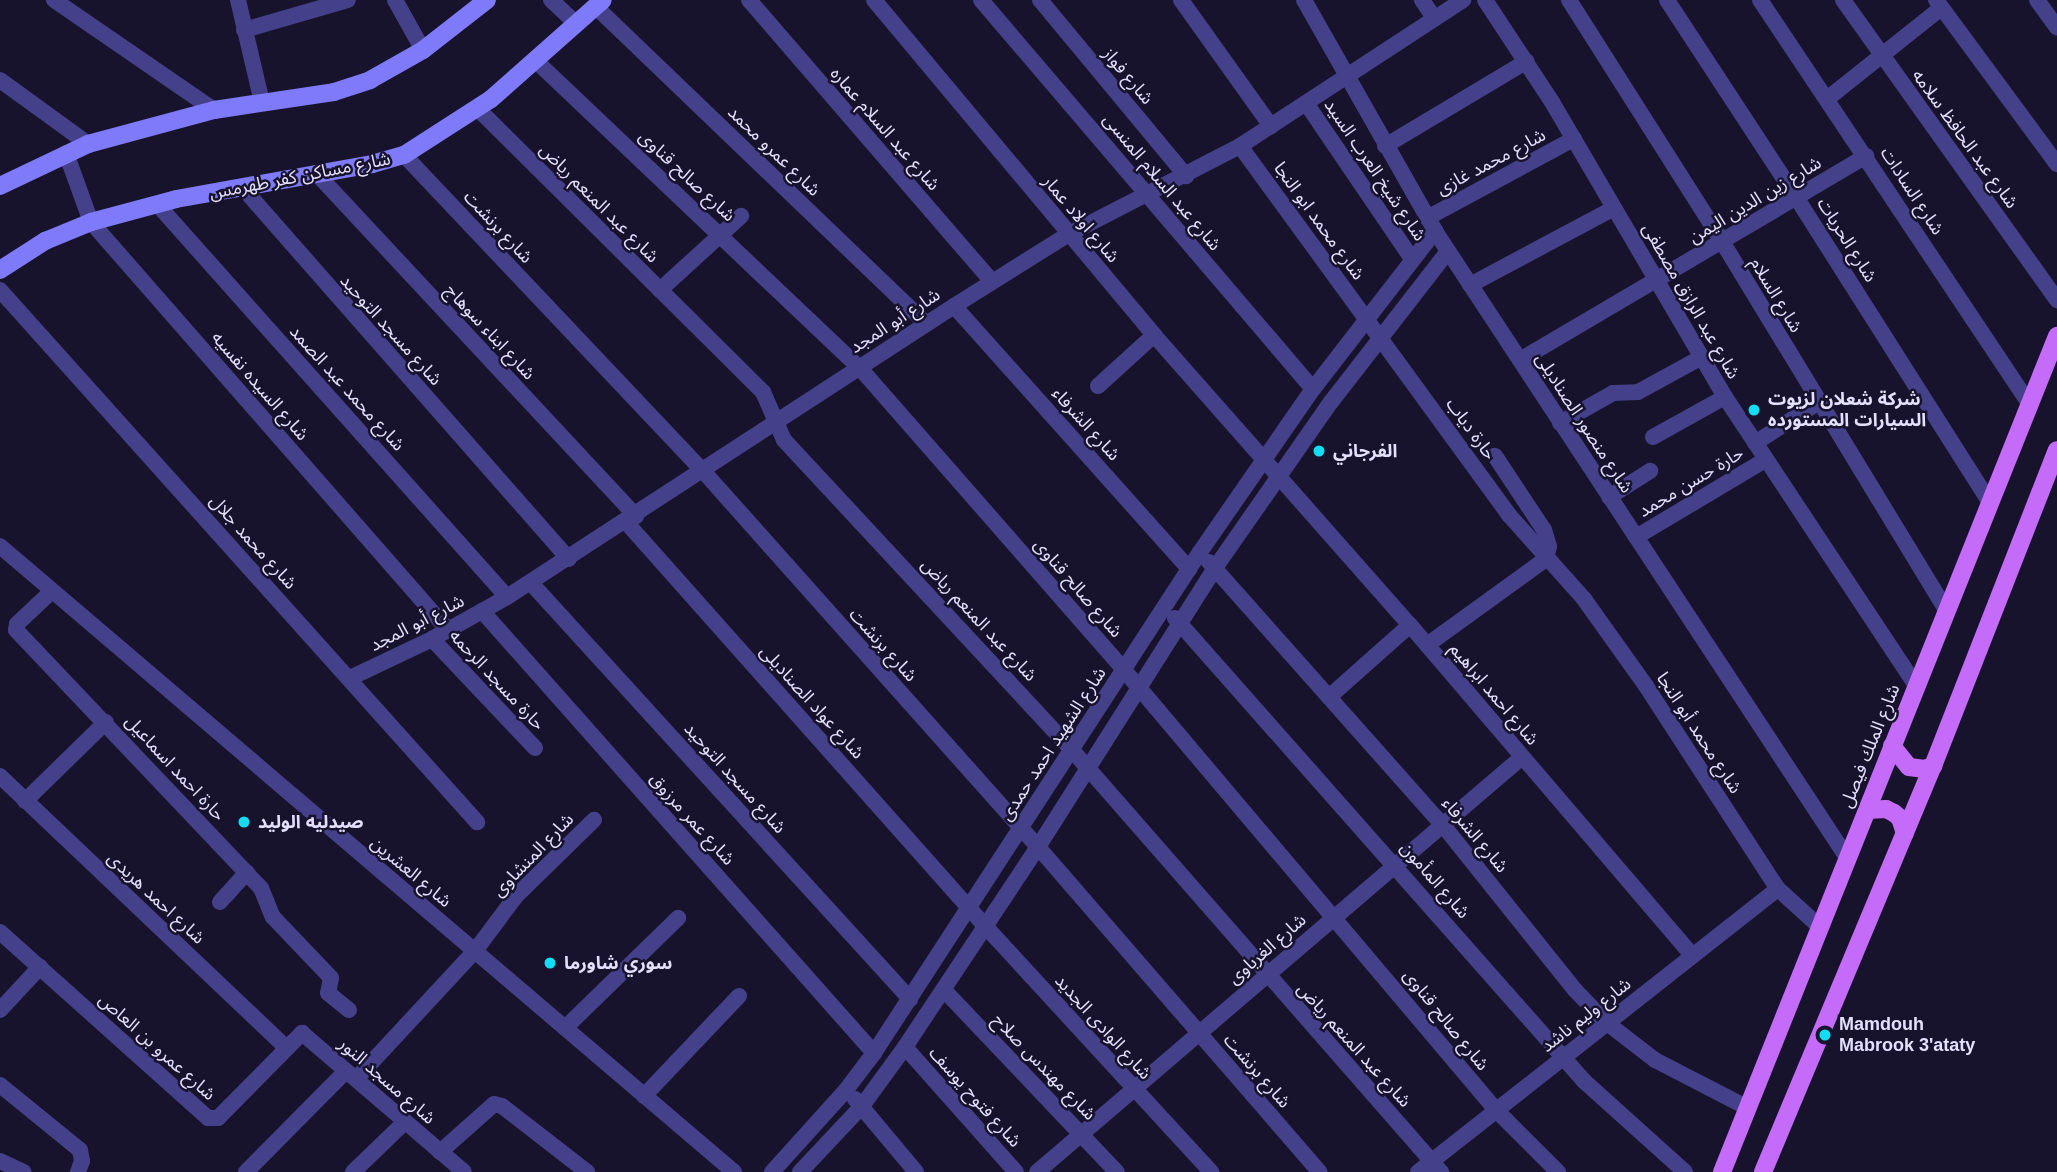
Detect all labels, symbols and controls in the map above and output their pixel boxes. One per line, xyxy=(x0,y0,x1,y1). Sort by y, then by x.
street label: شارع فواز xyxy=(1098,43,1158,109)
street label: شارع عبد السلام عماره xyxy=(826,63,944,195)
street label: شارع عبد الحافظ سلامه xyxy=(1907,65,2023,213)
street label: شارع شيخ العرب السيد xyxy=(1319,95,1431,245)
street label: شارع عمرو محمد xyxy=(723,101,825,201)
street label: شارع عبد السلام المنسى xyxy=(1098,109,1226,255)
street label: شارع محمد غازى xyxy=(1433,124,1549,200)
street label: شارع صالح قناوى xyxy=(634,126,740,226)
street label: شارع عبد المنعم رياض xyxy=(535,139,663,267)
street label: شارع السادات xyxy=(1876,143,1948,239)
street label: شارع مساكن كفر طهرمس xyxy=(208,148,392,204)
street label: شارع زين الدين اليمن xyxy=(1685,152,1825,248)
street label: شارع محمد ابو النجا xyxy=(1269,158,1369,284)
street label: شارع اولاد عمار xyxy=(1038,171,1124,267)
street label: شارع برنشت xyxy=(459,186,537,268)
street label: شارع الحريات xyxy=(1813,194,1881,286)
street label: شارع عبد الرازق مصطفى xyxy=(1638,219,1744,383)
street label: شارع السلام xyxy=(1745,254,1807,336)
street label: شارع مسجد التوحيد xyxy=(335,270,447,390)
street label: شارع ابناء سوهاج xyxy=(440,280,540,384)
street label: شارع أبو المجد xyxy=(846,284,944,358)
street label: شارع محمد عبد الصمد xyxy=(285,321,409,455)
street label: شارع السيده نفسيه xyxy=(207,327,313,445)
street label: شارع منصور الصناديلى xyxy=(1531,349,1637,497)
street label: شارع الشرفاء xyxy=(1047,383,1125,465)
place label: شركة شعلان لزيوت السيارات المستورده xyxy=(1768,389,1926,432)
street label: حارة دياب xyxy=(1441,394,1501,464)
marker: شركة شعلان لزيوت السيارات المستورده xyxy=(1746,402,1762,418)
place label: الفرجاني xyxy=(1333,440,1397,462)
street label: حارة حسن محمد xyxy=(1634,442,1748,522)
marker: الفرجاني xyxy=(1311,443,1327,459)
street label: شارع محمد جلال xyxy=(205,490,301,594)
street label: شارع صالح قناوى xyxy=(1029,534,1127,642)
street label: شارع عبد المنعم رياض xyxy=(917,554,1041,686)
street label: شارع أبو المجد xyxy=(366,590,468,656)
street label: شارع برنشت xyxy=(844,604,922,686)
street label: حارة مسجد الرحمه xyxy=(445,625,549,735)
street label: شارع احمد ابراهيم xyxy=(1445,638,1543,750)
street label: شارع عواد الصناديلى xyxy=(755,641,869,763)
street label: شارع الشهيد احمد حمدى xyxy=(995,663,1111,825)
street label: شارع محمد أبو النجا xyxy=(1652,668,1746,798)
street label: شارع الملك فيصل xyxy=(1835,681,1905,811)
street label: حارة احمد اسماعيل xyxy=(120,711,230,825)
street label: شارع مسجد التوحيد xyxy=(679,718,791,838)
street label: شارع عمر مرزوق xyxy=(645,768,739,870)
street label: شارع الشرفاء xyxy=(1437,793,1513,877)
street label: شارع المنشاوى xyxy=(488,809,578,901)
place label: صيدليه الوليد xyxy=(258,811,364,833)
marker: صيدليه الوليد xyxy=(236,814,252,830)
street label: شارع العشرين xyxy=(366,832,456,912)
street label: شارع المأمون xyxy=(1396,837,1474,923)
street label: شارع احمد هريدى xyxy=(103,847,209,949)
street label: شارع الغرباوى xyxy=(1223,909,1311,989)
place label: سوري شاورما xyxy=(564,952,672,974)
marker: سوري شاورما xyxy=(542,955,558,971)
street label: شارع صالح قناوى xyxy=(1399,965,1493,1075)
street label: شارع الوادى الجديد xyxy=(1050,970,1156,1084)
street label: شارع وليم ناشد xyxy=(1537,973,1635,1057)
street label: شارع عبد المنعم رياض xyxy=(1292,978,1416,1112)
street label: شارع عمرو بن العاص xyxy=(94,989,220,1105)
street label: شارع مهندس صلاح xyxy=(988,1009,1100,1125)
place label: Mamdouh Mabrook 3'ataty xyxy=(1839,1014,1975,1056)
marker: Mamdouh Mabrook 3'ataty xyxy=(1817,1027,1833,1043)
street label: شارع برنشت xyxy=(1219,1029,1295,1113)
street label: شارع مسجد النور xyxy=(334,1033,440,1129)
street label: شارع فتوح يوسف xyxy=(924,1042,1026,1152)

